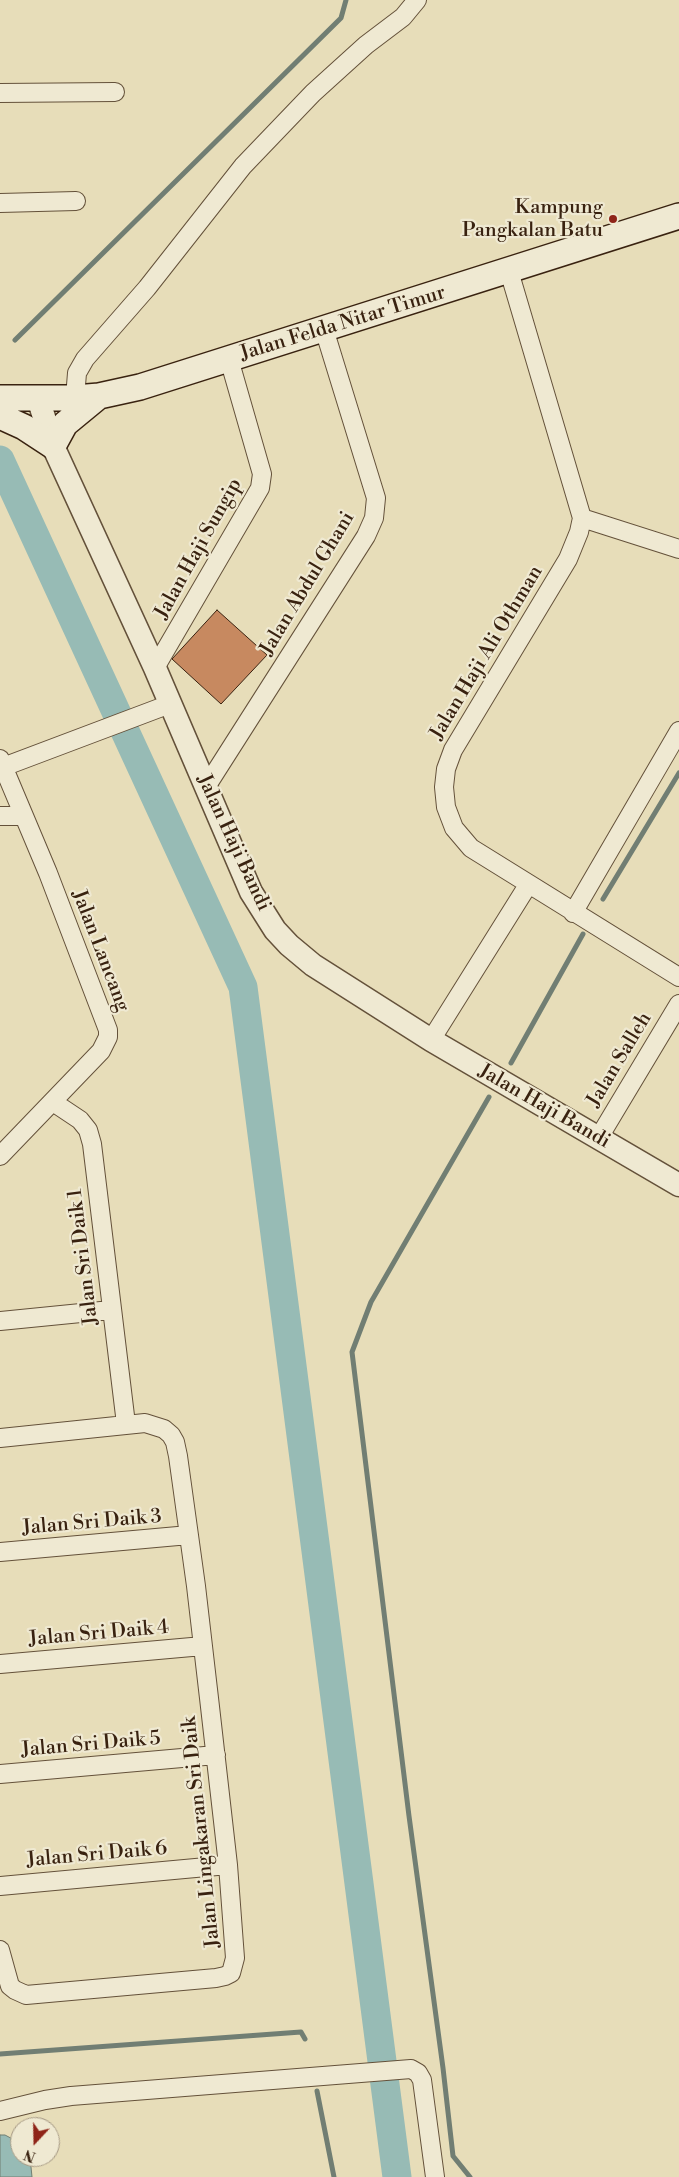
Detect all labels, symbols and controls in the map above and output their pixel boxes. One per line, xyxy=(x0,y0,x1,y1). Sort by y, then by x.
place label: Kampung Pangkalan Batu xyxy=(462,196,603,243)
marker: Kampung Pangkalan Batu xyxy=(607,213,619,225)
street label: Jalan Felda Nitar Timur xyxy=(237,281,449,367)
street label: Jalan Haji Sungip xyxy=(150,474,248,624)
street label: Jalan Abdul Ghani xyxy=(256,508,360,660)
street label: Jalan Haji Ali Othman xyxy=(426,562,548,744)
street label: Jalan Haji Bandi xyxy=(191,771,275,915)
street label: Jalan Lancang xyxy=(66,887,134,1015)
street label: Jalan Salleh xyxy=(582,1008,658,1112)
street label: Jalan Haji Bandi xyxy=(474,1060,614,1154)
street label: Jalan Sri Daik 1 xyxy=(64,1187,104,1327)
street label: Jalan Sri Daik 3 xyxy=(21,1505,163,1541)
street label: Jalan Sri Daik 4 xyxy=(28,1616,170,1652)
street label: Jalan Lingakaran Sri Daik xyxy=(178,1715,226,1949)
street label: Jalan Sri Daik 5 xyxy=(20,1727,162,1763)
street label: Jalan Sri Daik 6 xyxy=(26,1837,168,1873)
north arrow xyxy=(10,2117,60,2167)
text: N xyxy=(22,2145,38,2165)

